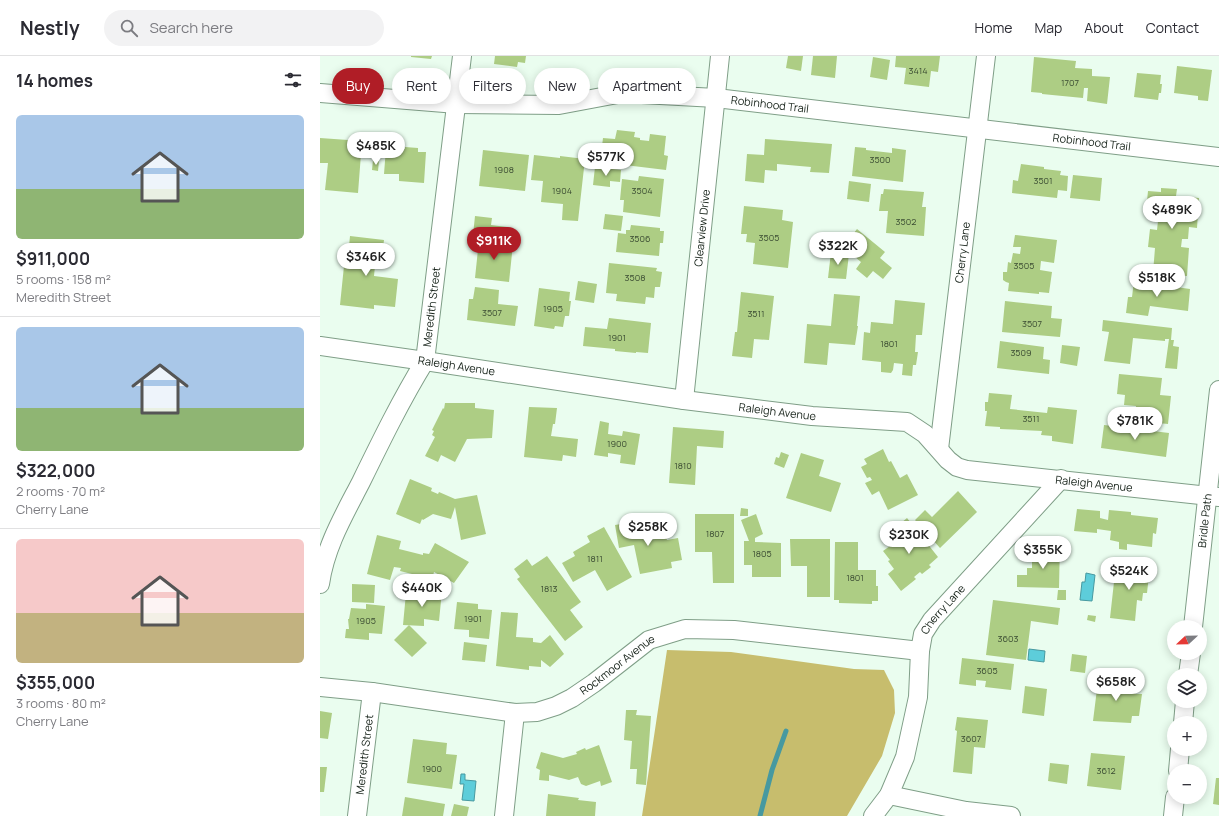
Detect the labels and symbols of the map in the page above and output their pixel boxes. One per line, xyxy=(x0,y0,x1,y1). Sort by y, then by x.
house number: 3414 xyxy=(908,64,928,77)
house number: 1707 xyxy=(1061,76,1079,89)
street label: Robinhood Trail xyxy=(730,92,810,116)
street label: Robinhood Trail xyxy=(1052,130,1132,154)
pin: $485K xyxy=(348,132,404,166)
pin: $577K xyxy=(578,143,634,177)
house number: 3500 xyxy=(869,153,891,166)
house number: 1908 xyxy=(494,163,514,176)
house number: 3501 xyxy=(1033,174,1053,187)
house number: 1904 xyxy=(552,184,572,197)
house number: 3504 xyxy=(632,184,652,197)
street label: Clearview Drive xyxy=(690,188,713,267)
pin: $489K xyxy=(1144,196,1200,230)
house number: 3502 xyxy=(896,215,916,228)
street label: Cherry Lane xyxy=(951,220,973,284)
pin: $911K xyxy=(466,227,522,261)
house number: 3505 xyxy=(759,231,779,244)
house number: 3506 xyxy=(629,232,651,245)
pin: $322K xyxy=(810,232,866,266)
pin: $346K xyxy=(338,243,394,277)
house number: 3505 xyxy=(1014,259,1034,272)
pin: $518K xyxy=(1129,264,1185,298)
street label: Meredith Street xyxy=(419,266,443,348)
house number: 3508 xyxy=(625,271,645,284)
house number: 1905 xyxy=(543,302,563,315)
house number: 3507 xyxy=(482,306,503,319)
house number: 3511 xyxy=(747,307,765,320)
house number: 3507 xyxy=(1022,317,1043,330)
house number: 1901 xyxy=(608,331,626,344)
house number: 1801 xyxy=(880,337,898,350)
house number: 3509 xyxy=(1010,346,1032,359)
street label: Raleigh Avenue xyxy=(417,352,497,379)
street label: Raleigh Avenue xyxy=(738,399,817,423)
pin: $781K xyxy=(1107,407,1163,441)
house number: 3511 xyxy=(1022,412,1040,425)
house number: 1900 xyxy=(607,437,627,450)
house number: 1810 xyxy=(674,459,692,472)
street label: Raleigh Avenue xyxy=(1055,472,1134,495)
street label: Bridle Path xyxy=(1194,493,1215,548)
pin: $258K xyxy=(620,513,676,547)
pin: $230K xyxy=(881,521,937,555)
house number: 1807 xyxy=(706,527,725,540)
pin: $355K xyxy=(1015,536,1071,570)
house number: 1805 xyxy=(752,547,772,560)
house number: 1811 xyxy=(587,552,603,565)
pin: $524K xyxy=(1101,557,1157,591)
house number: 1801 xyxy=(846,571,864,584)
pin: $440K xyxy=(394,574,450,608)
street label: Cherry Lane xyxy=(917,580,968,637)
house number: 1813 xyxy=(540,582,558,595)
house number: 1901 xyxy=(464,612,482,625)
house number: 1905 xyxy=(356,614,376,627)
north arrow xyxy=(1167,620,1207,660)
street label: Rockmoor Avenue xyxy=(576,631,657,698)
house number: 3603 xyxy=(997,632,1019,645)
house number: 3605 xyxy=(976,664,998,677)
pin: $658K xyxy=(1088,668,1144,702)
street label: Meredith Street xyxy=(352,713,376,795)
house number: 3607 xyxy=(961,732,982,745)
house number: 1900 xyxy=(422,762,442,775)
house number: 3612 xyxy=(1096,764,1116,777)

